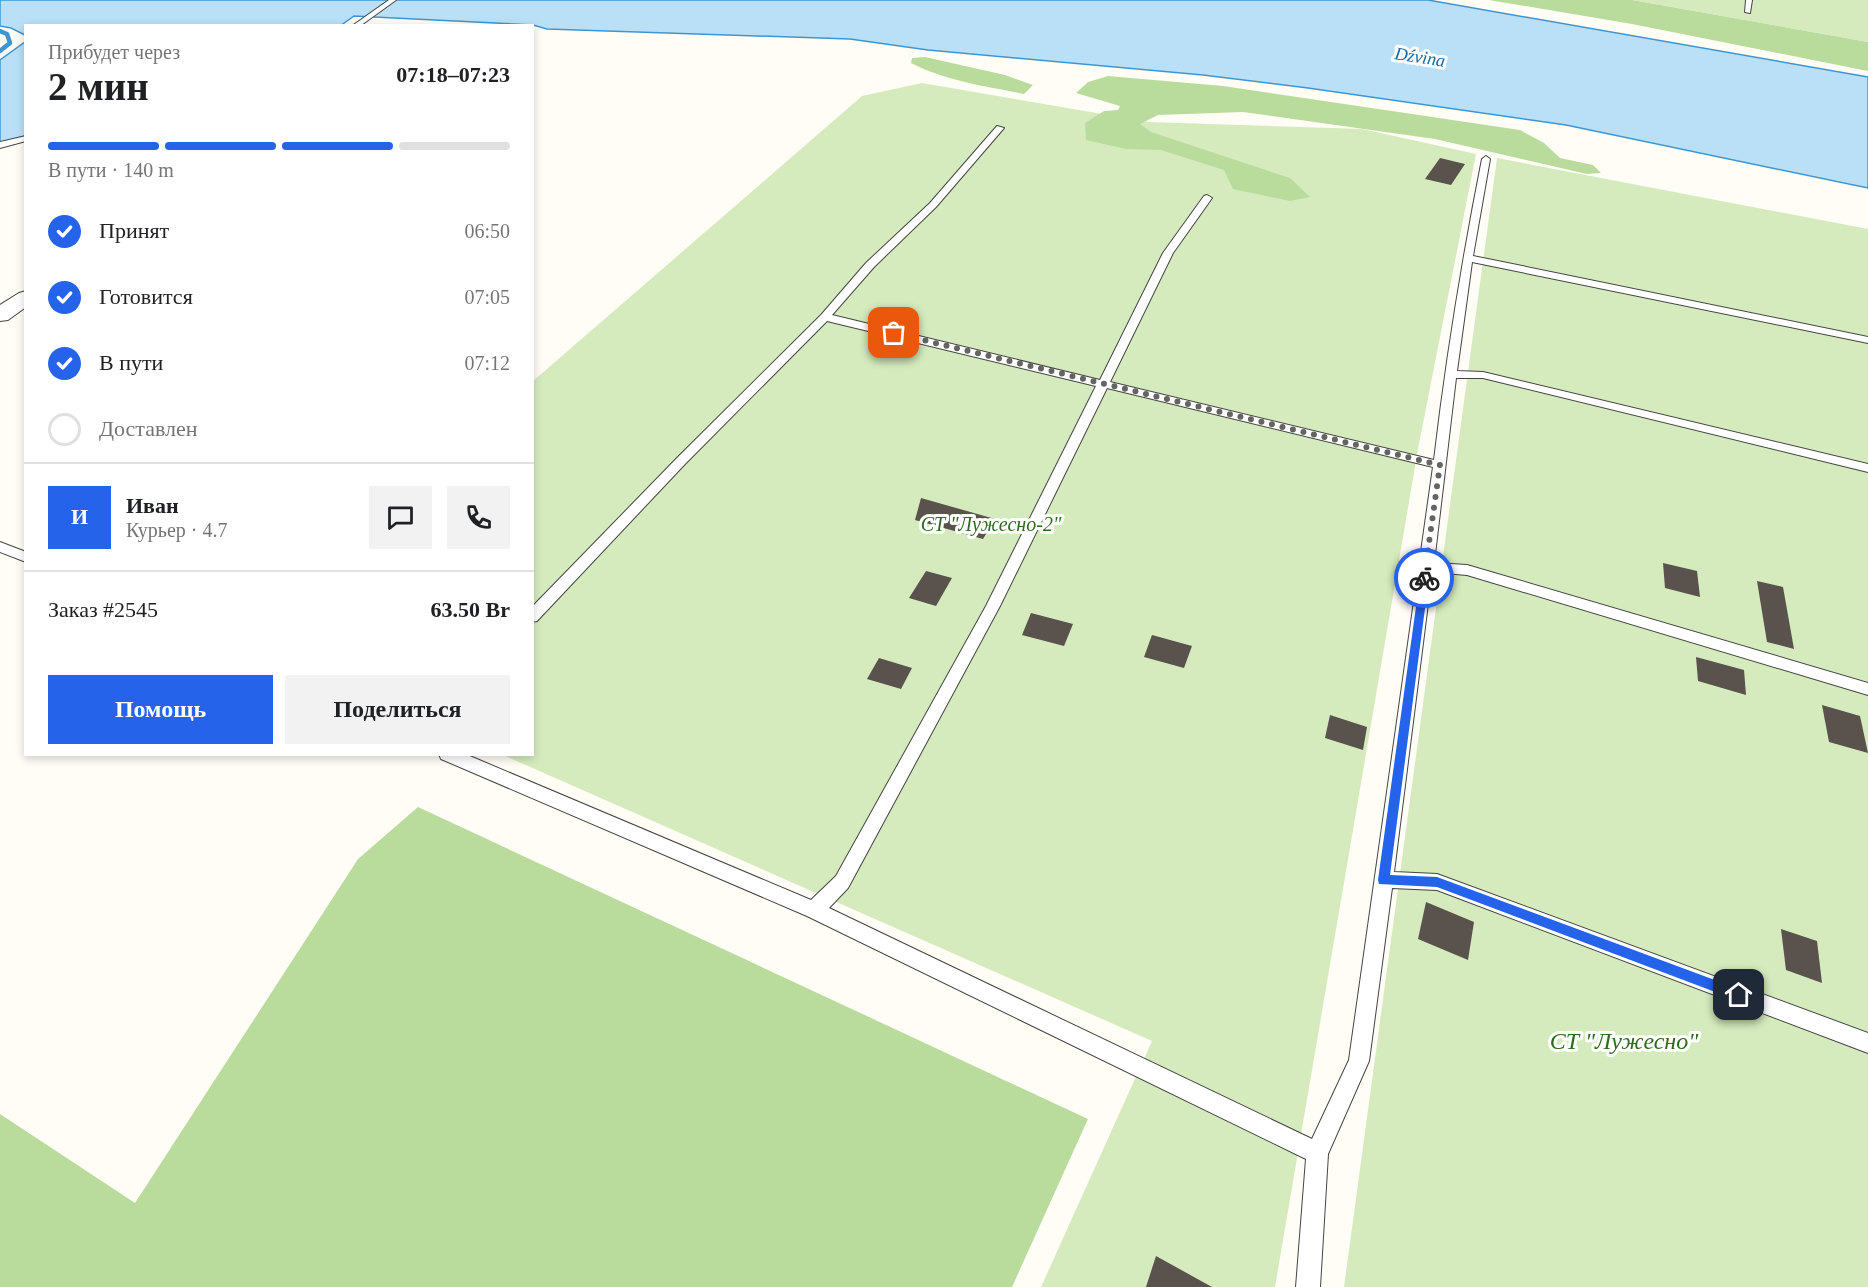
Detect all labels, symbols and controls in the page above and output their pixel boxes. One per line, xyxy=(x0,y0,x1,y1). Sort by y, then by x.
text: Прибудет через xyxy=(48,41,180,63)
water label: Dźvina xyxy=(1392,43,1447,71)
text: 07:18–07:23 xyxy=(396,62,510,87)
text: 2 мин xyxy=(48,65,149,108)
text: В пути · 140 m xyxy=(48,159,174,181)
icon: check xyxy=(48,215,81,248)
text: Принят xyxy=(99,218,169,243)
text: 06:50 xyxy=(464,220,510,242)
icon: check xyxy=(48,281,81,314)
text: Готовится xyxy=(99,284,193,309)
text: 07:05 xyxy=(464,286,510,308)
pin xyxy=(868,307,919,358)
icon: bag xyxy=(877,316,910,349)
icon: check xyxy=(48,347,81,380)
text: В пути xyxy=(99,350,163,375)
text: 07:12 xyxy=(464,352,510,374)
text: Доставлен xyxy=(99,416,198,441)
button: chat xyxy=(369,486,432,549)
button: phone xyxy=(447,486,510,549)
text: Иван xyxy=(126,493,179,518)
text: И xyxy=(71,504,88,529)
park label: СТ "Лужесно-2" xyxy=(921,513,1062,536)
text: Курьер · 4.7 xyxy=(126,519,228,541)
courier xyxy=(1394,548,1454,608)
icon: bike xyxy=(1408,562,1441,595)
text: Заказ #2545 xyxy=(48,597,158,622)
text: 63.50 Br xyxy=(431,597,510,622)
button: Помощь xyxy=(48,675,273,744)
button: Поделиться xyxy=(285,675,510,744)
pin xyxy=(1713,969,1764,1020)
icon: home xyxy=(1722,978,1755,1011)
park label: СТ "Лужесно" xyxy=(1550,1028,1699,1054)

